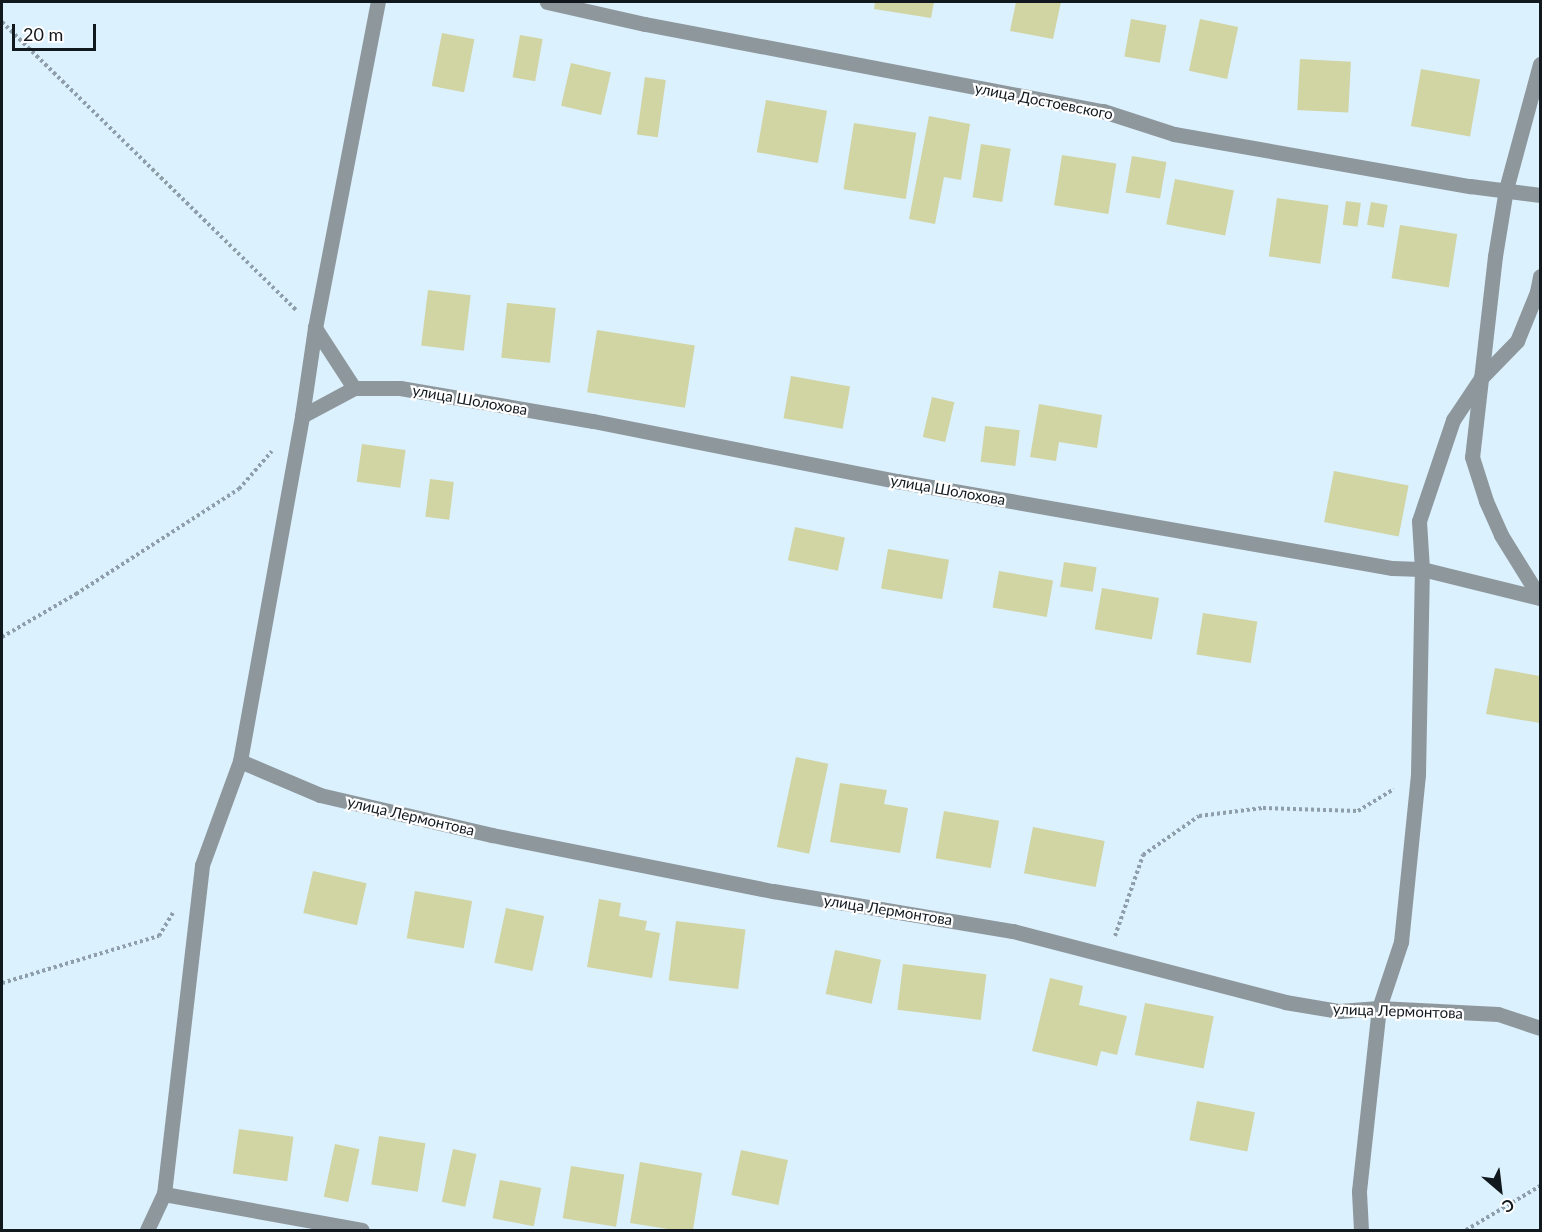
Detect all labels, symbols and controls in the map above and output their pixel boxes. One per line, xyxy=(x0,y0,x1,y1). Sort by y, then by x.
scale bar xyxy=(15,12,99,50)
text: 20 m xyxy=(23,23,63,45)
street label: улица Достоевского xyxy=(973,79,1115,123)
street label: улица Шолохова xyxy=(411,381,529,419)
street label: улица Шолохова xyxy=(889,471,1007,509)
street label: улица Лермонтова xyxy=(346,793,476,839)
street label: улица Лермонтова xyxy=(822,891,954,929)
street label: улица Лермонтова xyxy=(1333,1000,1463,1022)
north arrow xyxy=(1470,1160,1530,1220)
text: С xyxy=(1500,1195,1518,1217)

